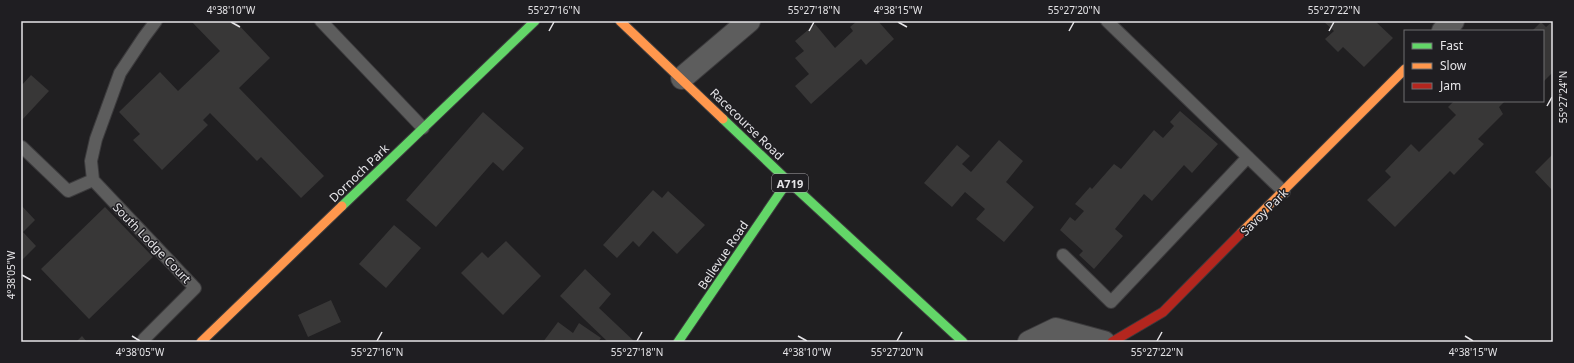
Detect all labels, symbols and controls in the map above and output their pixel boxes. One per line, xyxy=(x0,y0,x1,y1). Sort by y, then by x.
text: 4°38'10"W xyxy=(207,3,256,17)
text: 55°27'16"N xyxy=(528,3,580,17)
text: 55°27'18"N xyxy=(788,3,840,17)
text: 4°38'15"W xyxy=(874,3,923,17)
text: 55°27'20"N xyxy=(1048,3,1100,17)
text: 55°27'22"N xyxy=(1308,3,1360,17)
legend xyxy=(1404,30,1544,102)
text: Fast xyxy=(1440,37,1464,54)
text: Slow xyxy=(1440,57,1467,74)
text: 55°27'24"N xyxy=(1556,71,1570,123)
text: Jam xyxy=(1439,77,1461,94)
street label: Racecourse Road xyxy=(706,84,788,164)
street label: Dornoch Park xyxy=(325,140,393,206)
road number: A719 xyxy=(772,174,808,192)
street label: Savoy Park xyxy=(1236,184,1292,240)
street label: South Lodge Court xyxy=(109,199,195,287)
street label: Bellevue Road xyxy=(694,217,752,293)
text: 4°38'05"W xyxy=(4,250,18,299)
text: 4°38'05"W xyxy=(116,345,165,359)
text: 55°27'16"N xyxy=(351,345,403,359)
text: 55°27'18"N xyxy=(611,345,663,359)
text: 4°38'10"W xyxy=(783,345,832,359)
text: 55°27'20"N xyxy=(871,345,923,359)
text: 55°27'22"N xyxy=(1131,345,1183,359)
text: 4°38'15"W xyxy=(1449,345,1498,359)

